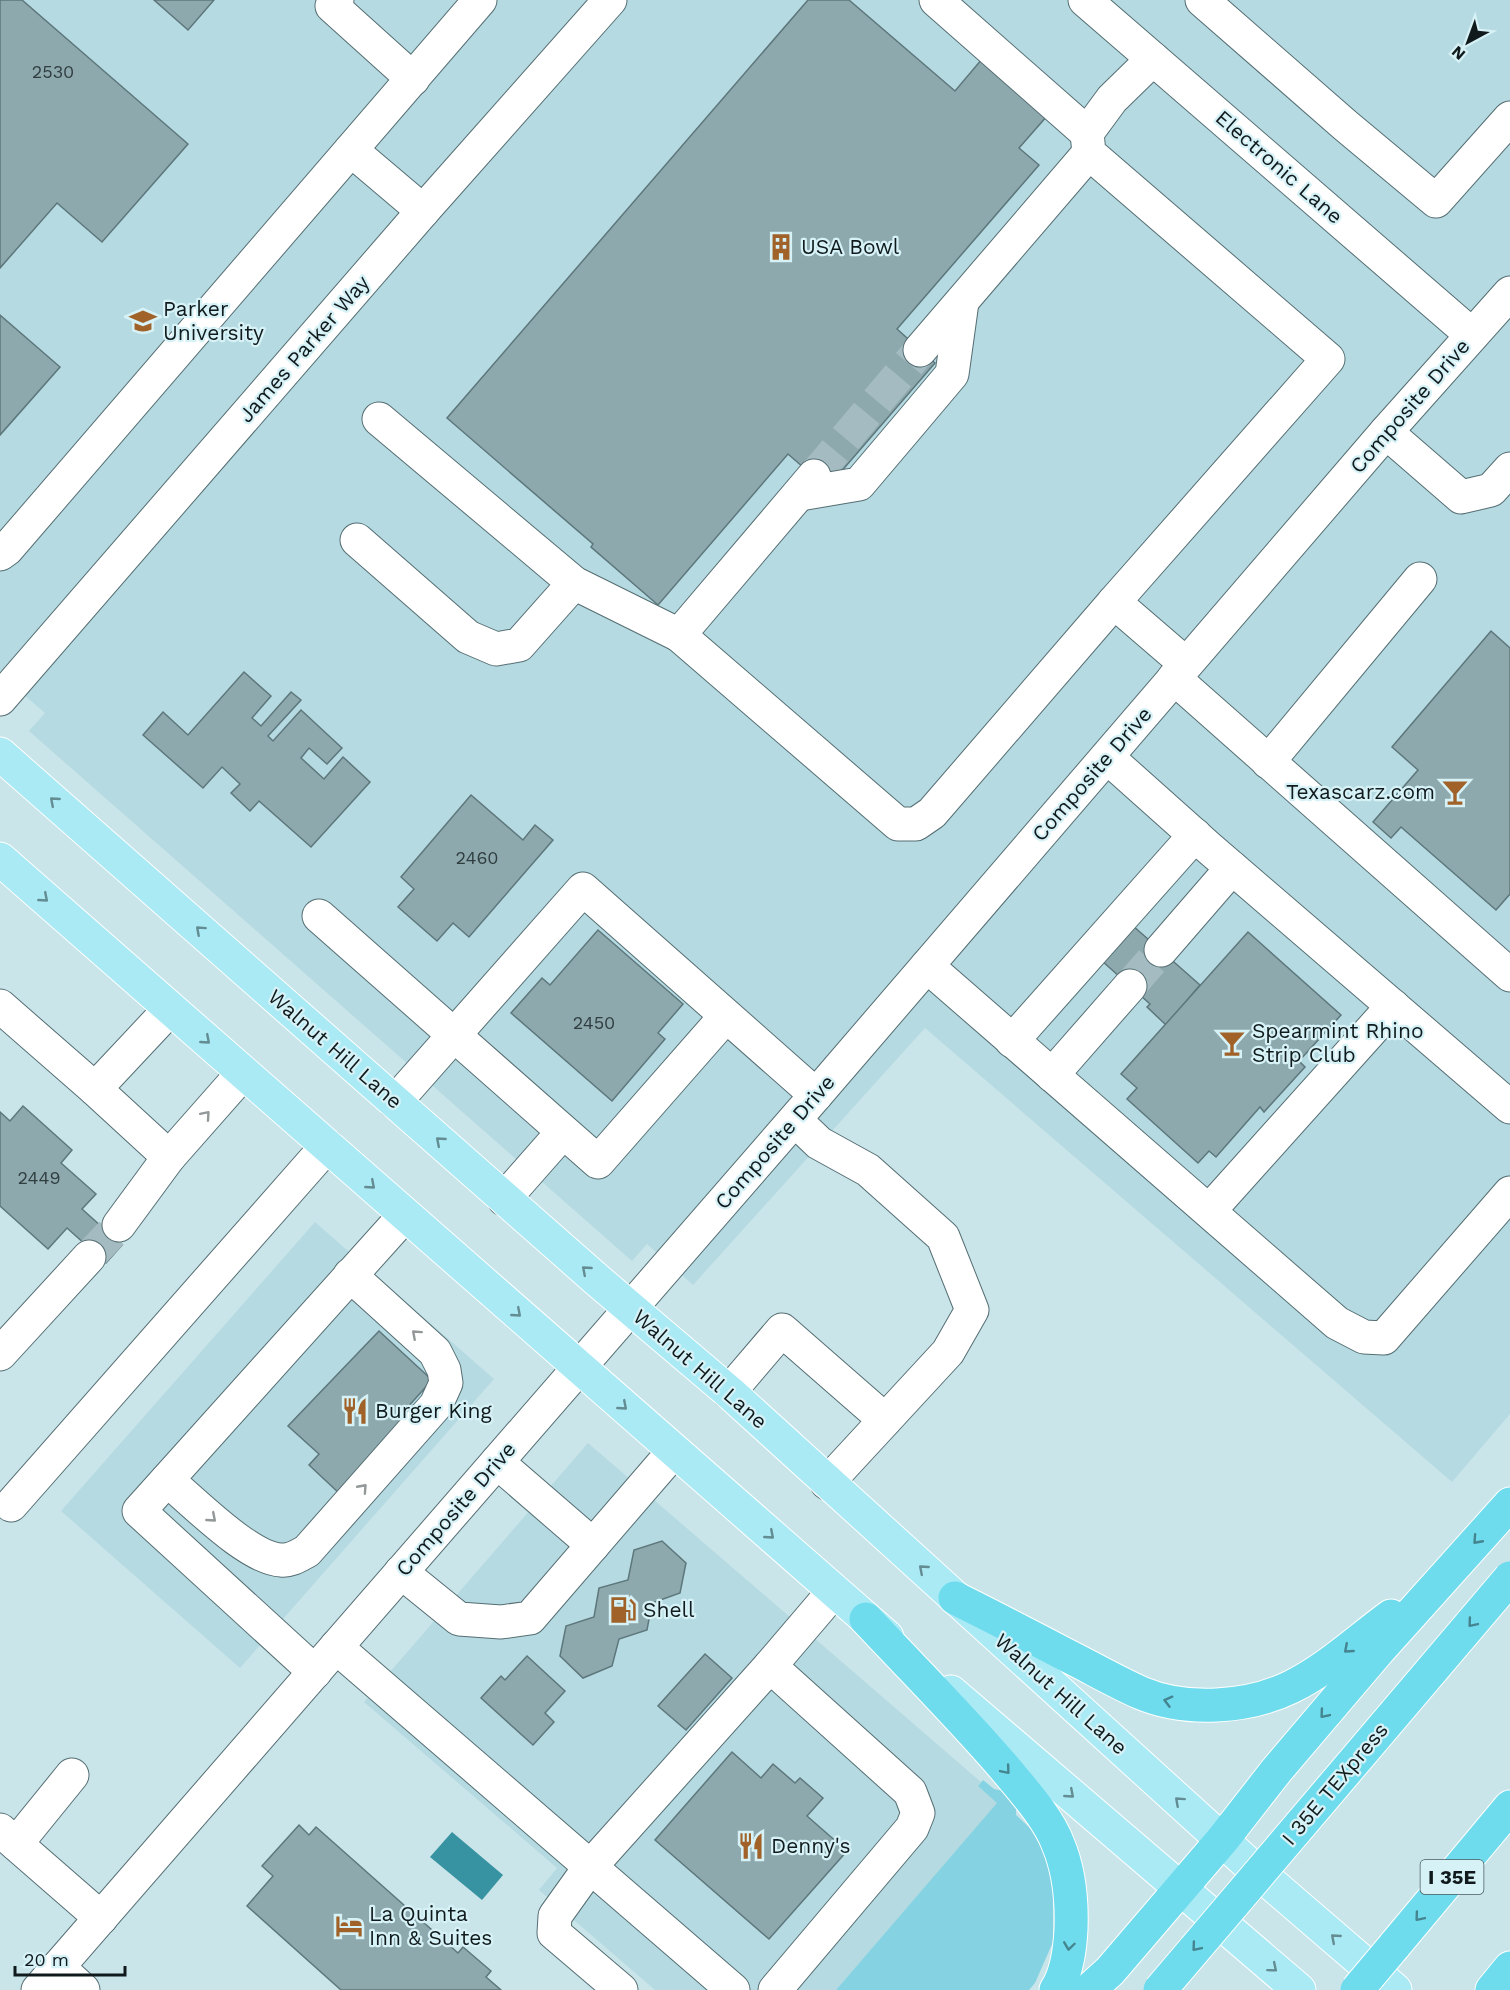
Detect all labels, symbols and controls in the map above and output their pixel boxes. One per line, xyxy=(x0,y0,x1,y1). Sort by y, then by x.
north arrow xyxy=(1438,12,1498,72)
text: N xyxy=(1448,42,1469,64)
house number: 2530 xyxy=(32,61,74,82)
street label: Electronic Lane xyxy=(1211,105,1348,229)
building icon: USA Bowl xyxy=(766,232,796,262)
place label: USA Bowl xyxy=(801,234,900,259)
street label: James Parker Way xyxy=(233,270,374,427)
place label: Parker University xyxy=(163,296,264,345)
school or university icon: Parker University xyxy=(128,306,158,336)
street label: Composite Drive xyxy=(1345,333,1475,478)
street label: Composite Drive xyxy=(1027,701,1157,846)
bar icon: Texascarz.com xyxy=(1440,777,1470,807)
place label: Texascarz.com xyxy=(1286,779,1435,804)
one-way arrow xyxy=(50,798,61,809)
house number: 2460 xyxy=(455,847,499,868)
one-way arrow xyxy=(37,891,48,902)
one-way arrow xyxy=(197,926,207,937)
street label: Walnut Hill Lane xyxy=(263,984,407,1114)
house number: 2450 xyxy=(573,1012,615,1033)
place label: Spearmint Rhino Strip Club xyxy=(1252,1018,1424,1067)
bar icon: Spearmint Rhino Strip Club xyxy=(1217,1028,1247,1058)
one-way arrow xyxy=(199,1033,210,1044)
street label: Composite Drive xyxy=(710,1069,840,1214)
one-way arrow xyxy=(199,1111,210,1122)
one-way arrow xyxy=(436,1138,447,1149)
house number: 2449 xyxy=(17,1167,61,1188)
one-way arrow xyxy=(364,1178,375,1189)
one-way arrow xyxy=(582,1266,593,1277)
street label: Walnut Hill Lane xyxy=(628,1304,772,1434)
one-way arrow xyxy=(510,1306,521,1317)
one-way arrow xyxy=(412,1330,422,1341)
restaurant icon: Burger King xyxy=(340,1396,370,1426)
place label: Burger King xyxy=(375,1398,493,1423)
one-way arrow xyxy=(616,1399,627,1410)
street label: Composite Drive xyxy=(391,1436,521,1581)
one-way arrow xyxy=(356,1484,367,1495)
one-way arrow xyxy=(205,1510,216,1521)
one-way arrow xyxy=(763,1528,773,1539)
one-way arrow xyxy=(1474,1532,1485,1543)
one-way arrow xyxy=(919,1565,930,1576)
fuel station icon: Shell xyxy=(608,1595,638,1625)
place label: Shell xyxy=(643,1597,695,1622)
one-way arrow xyxy=(1468,1616,1479,1627)
street label: Walnut Hill Lane xyxy=(990,1628,1133,1760)
one-way arrow xyxy=(1344,1642,1355,1653)
one-way arrow xyxy=(1163,1695,1173,1708)
one-way arrow xyxy=(1320,1707,1331,1718)
street label: I 35E TEXpress xyxy=(1276,1717,1393,1850)
one-way arrow xyxy=(998,1763,1009,1774)
one-way arrow xyxy=(1063,1787,1074,1798)
one-way arrow xyxy=(1175,1797,1186,1808)
restaurant icon: Denny's xyxy=(736,1831,766,1861)
place label: Denny's xyxy=(771,1833,851,1858)
road number: I 35E xyxy=(1420,1860,1484,1894)
place label: La Quinta Inn & Suites xyxy=(369,1901,492,1950)
one-way arrow xyxy=(1415,1910,1426,1921)
hotel icon: La Quinta Inn & Suites xyxy=(334,1911,364,1941)
one-way arrow xyxy=(1331,1934,1342,1945)
scale bar xyxy=(15,1939,124,1977)
one-way arrow xyxy=(1192,1940,1203,1951)
one-way arrow xyxy=(1064,1941,1076,1951)
text: 20 m xyxy=(24,1949,69,1970)
one-way arrow xyxy=(1266,1961,1277,1972)

